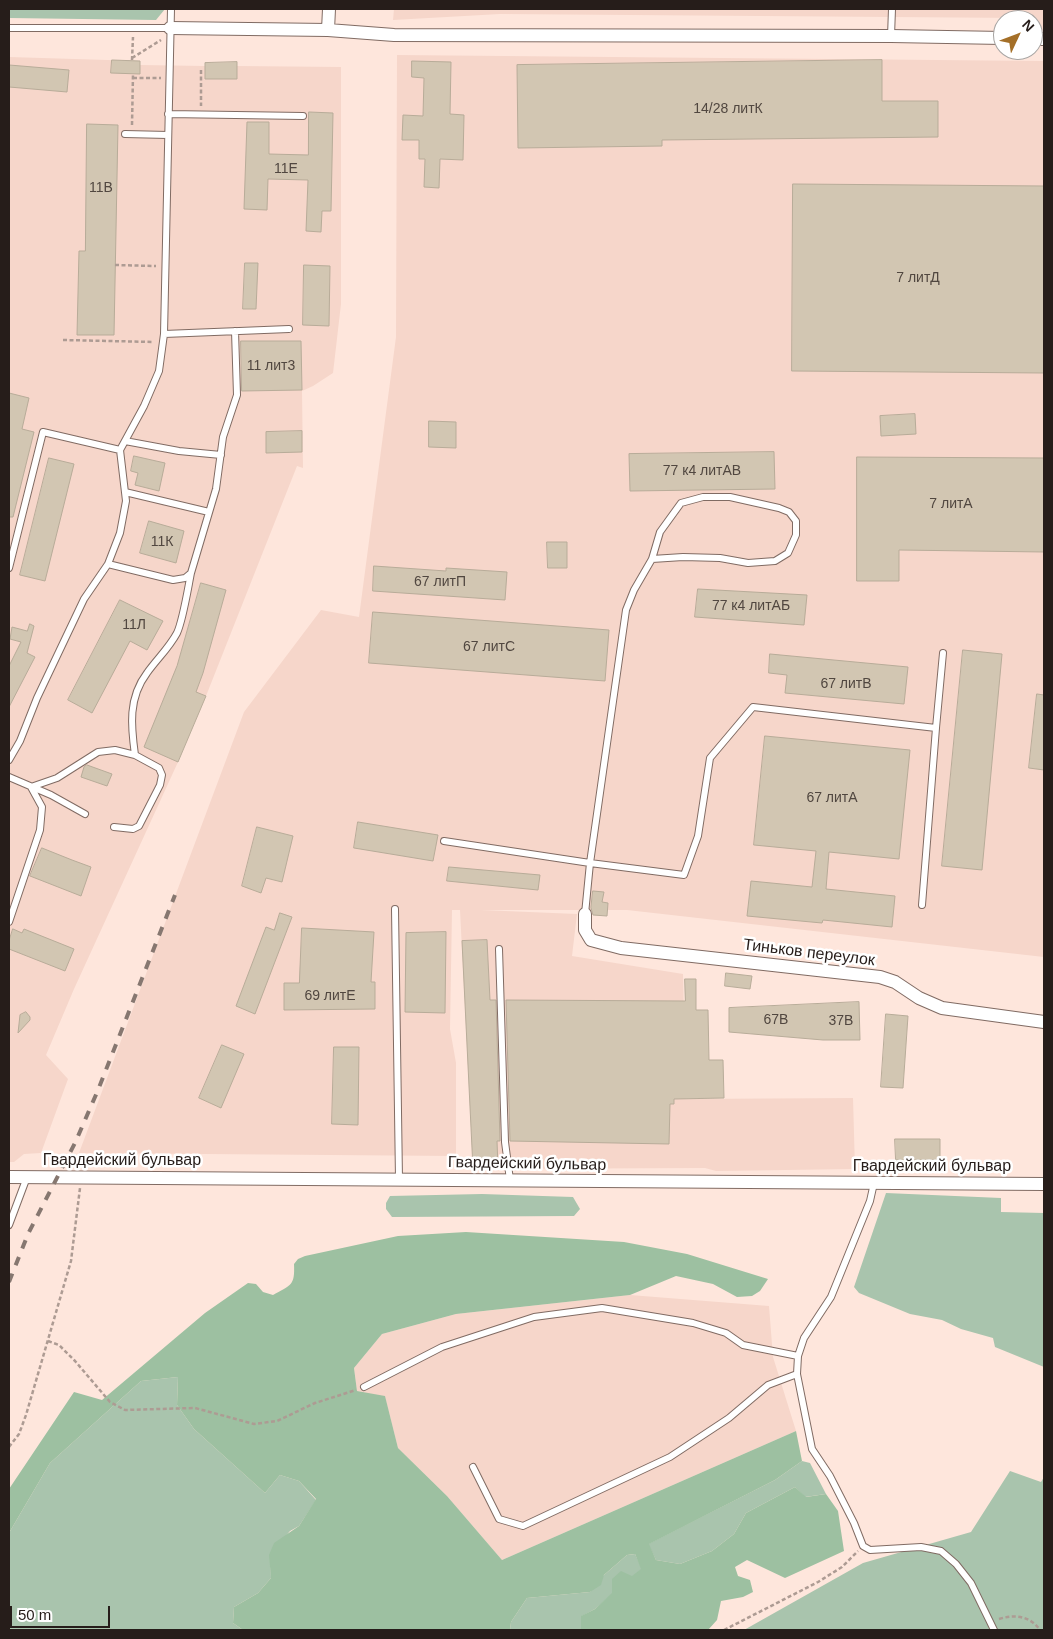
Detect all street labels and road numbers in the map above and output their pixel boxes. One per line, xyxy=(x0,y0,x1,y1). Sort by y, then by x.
street label: Тиньков переулок xyxy=(742,935,876,971)
street label: Гвардейский бульвар xyxy=(43,1151,201,1171)
street label: Гвардейский бульвар xyxy=(448,1153,606,1175)
street label: Гвардейский бульвар xyxy=(853,1157,1011,1177)

